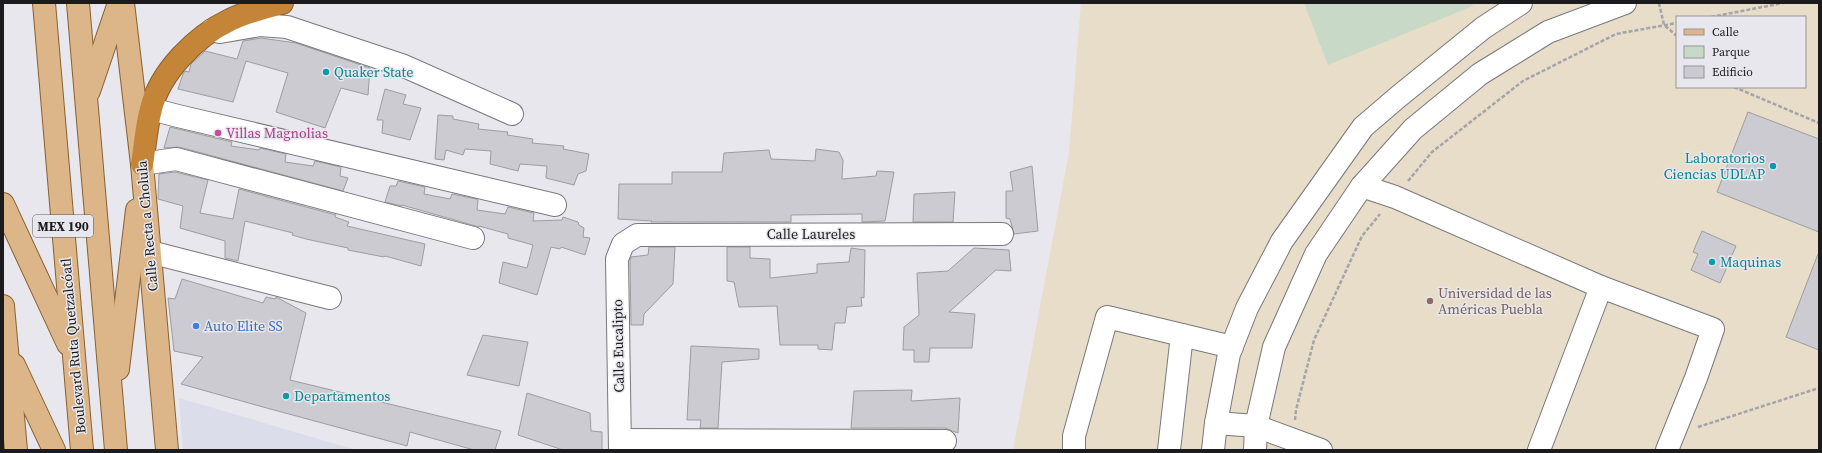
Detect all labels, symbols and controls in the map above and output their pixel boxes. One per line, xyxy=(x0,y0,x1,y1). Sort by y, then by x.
legend xyxy=(1676,16,1806,88)
text: Calle xyxy=(1712,24,1739,40)
text: Parque xyxy=(1712,44,1750,60)
place label: Quaker State xyxy=(334,62,413,82)
text: Edificio xyxy=(1712,64,1753,80)
marker: Quaker State xyxy=(321,67,331,77)
place label: Villas Magnolias xyxy=(226,123,328,143)
marker: Villas Magnolias xyxy=(213,128,223,138)
place label: Laboratorios Ciencias UDLAP xyxy=(1664,148,1765,184)
street label: Calle Recta a Cholula xyxy=(131,159,163,292)
marker: Laboratorios Ciencias UDLAP xyxy=(1768,161,1778,171)
road number: MEX 190 xyxy=(33,215,93,237)
street label: Calle Laureles xyxy=(767,224,855,244)
place label: Maquinas xyxy=(1720,252,1781,272)
street label: Boulevard Ruta Quetzalcóatl xyxy=(55,257,91,435)
marker: Maquinas xyxy=(1707,257,1717,267)
place label: Universidad de las Américas Puebla xyxy=(1438,283,1552,319)
marker: Universidad de las Américas Puebla xyxy=(1425,296,1435,306)
street label: Calle Eucalipto xyxy=(607,299,629,393)
place label: Auto Elite SS xyxy=(204,316,283,336)
marker: Auto Elite SS xyxy=(191,321,201,331)
place label: Departamentos xyxy=(294,386,390,406)
marker: Departamentos xyxy=(281,391,291,401)

